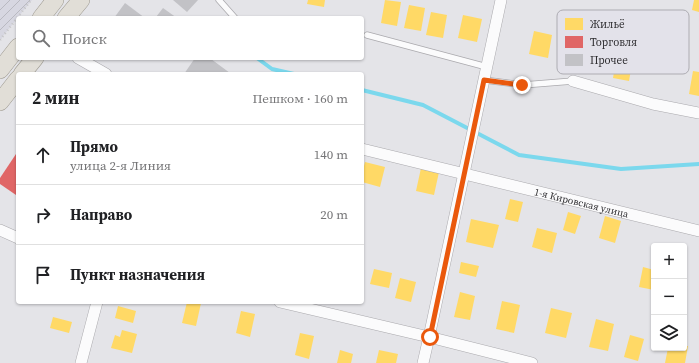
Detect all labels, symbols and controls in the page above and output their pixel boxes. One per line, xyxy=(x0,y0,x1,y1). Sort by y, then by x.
legend xyxy=(557,10,689,74)
search box xyxy=(16,16,364,60)
text: Жильё xyxy=(590,17,625,32)
icon: search xyxy=(30,27,52,49)
text: Поиск xyxy=(62,28,107,49)
text: Торговля xyxy=(590,35,637,50)
text: Прочее xyxy=(590,53,628,68)
route end xyxy=(513,76,531,94)
text: 2 мин xyxy=(32,86,80,110)
text: Пешком · 160 m xyxy=(253,90,348,107)
text: Прямо xyxy=(70,136,118,157)
icon: ahead xyxy=(32,144,54,166)
text: 140 m xyxy=(314,146,348,163)
text: улица 2-я Линия xyxy=(70,157,171,174)
street label: 1-я Кировская улица xyxy=(533,185,631,220)
icon: right xyxy=(32,204,54,226)
text: Направо xyxy=(70,204,132,225)
text: 20 m xyxy=(320,206,348,223)
map controls xyxy=(651,243,687,351)
button: + xyxy=(651,243,687,279)
icon: arrive xyxy=(32,264,54,286)
text: Пункт назначения xyxy=(70,264,205,285)
button: − xyxy=(651,279,687,315)
button: layers xyxy=(651,315,687,351)
route start xyxy=(421,328,439,346)

